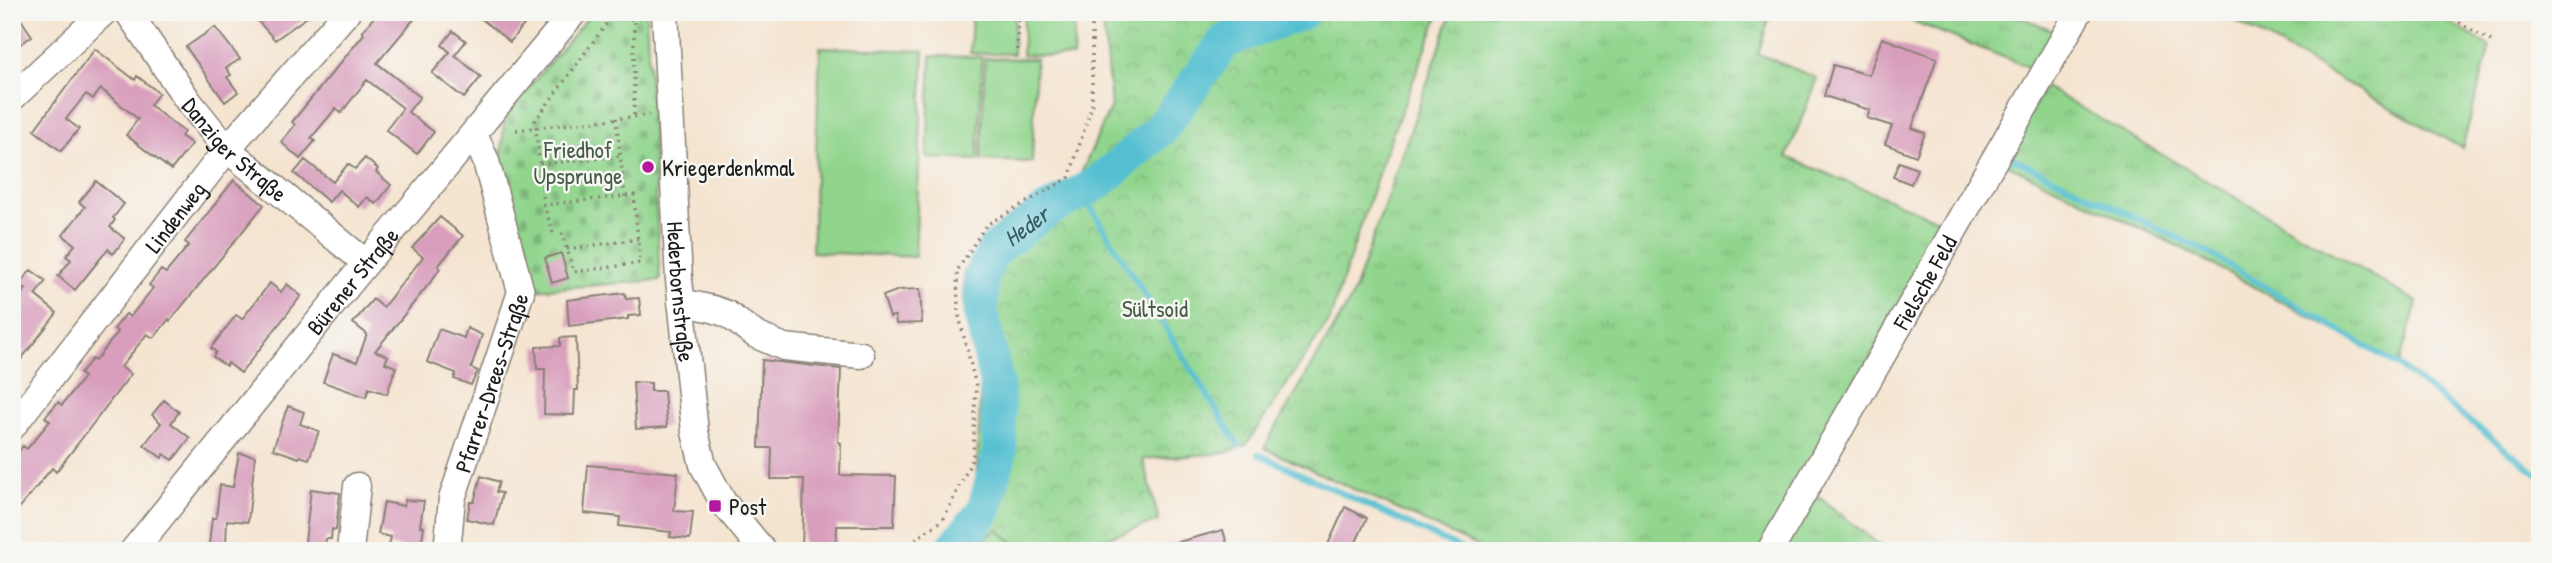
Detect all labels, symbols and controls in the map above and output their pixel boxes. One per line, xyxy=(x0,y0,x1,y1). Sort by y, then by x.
street label: Danziger Straße xyxy=(176,91,294,208)
park label: Friedhof Upsprunge xyxy=(533,134,623,191)
place label: Kriegerdenkmal xyxy=(662,152,795,183)
marker: Kriegerdenkmal xyxy=(640,159,656,175)
street label: Lindenweg xyxy=(137,174,212,259)
water label: Heder xyxy=(997,197,1057,253)
street label: Bürener Straße xyxy=(299,220,405,341)
street label: Hederbornstraße xyxy=(660,220,703,363)
street label: Fielsche Feld xyxy=(1884,229,1963,336)
street label: Pfarrer-Drees-Straße xyxy=(446,289,535,476)
park label: Sültsoid xyxy=(1122,293,1188,324)
place label: Post xyxy=(729,491,767,522)
marker: Post xyxy=(707,498,723,514)

